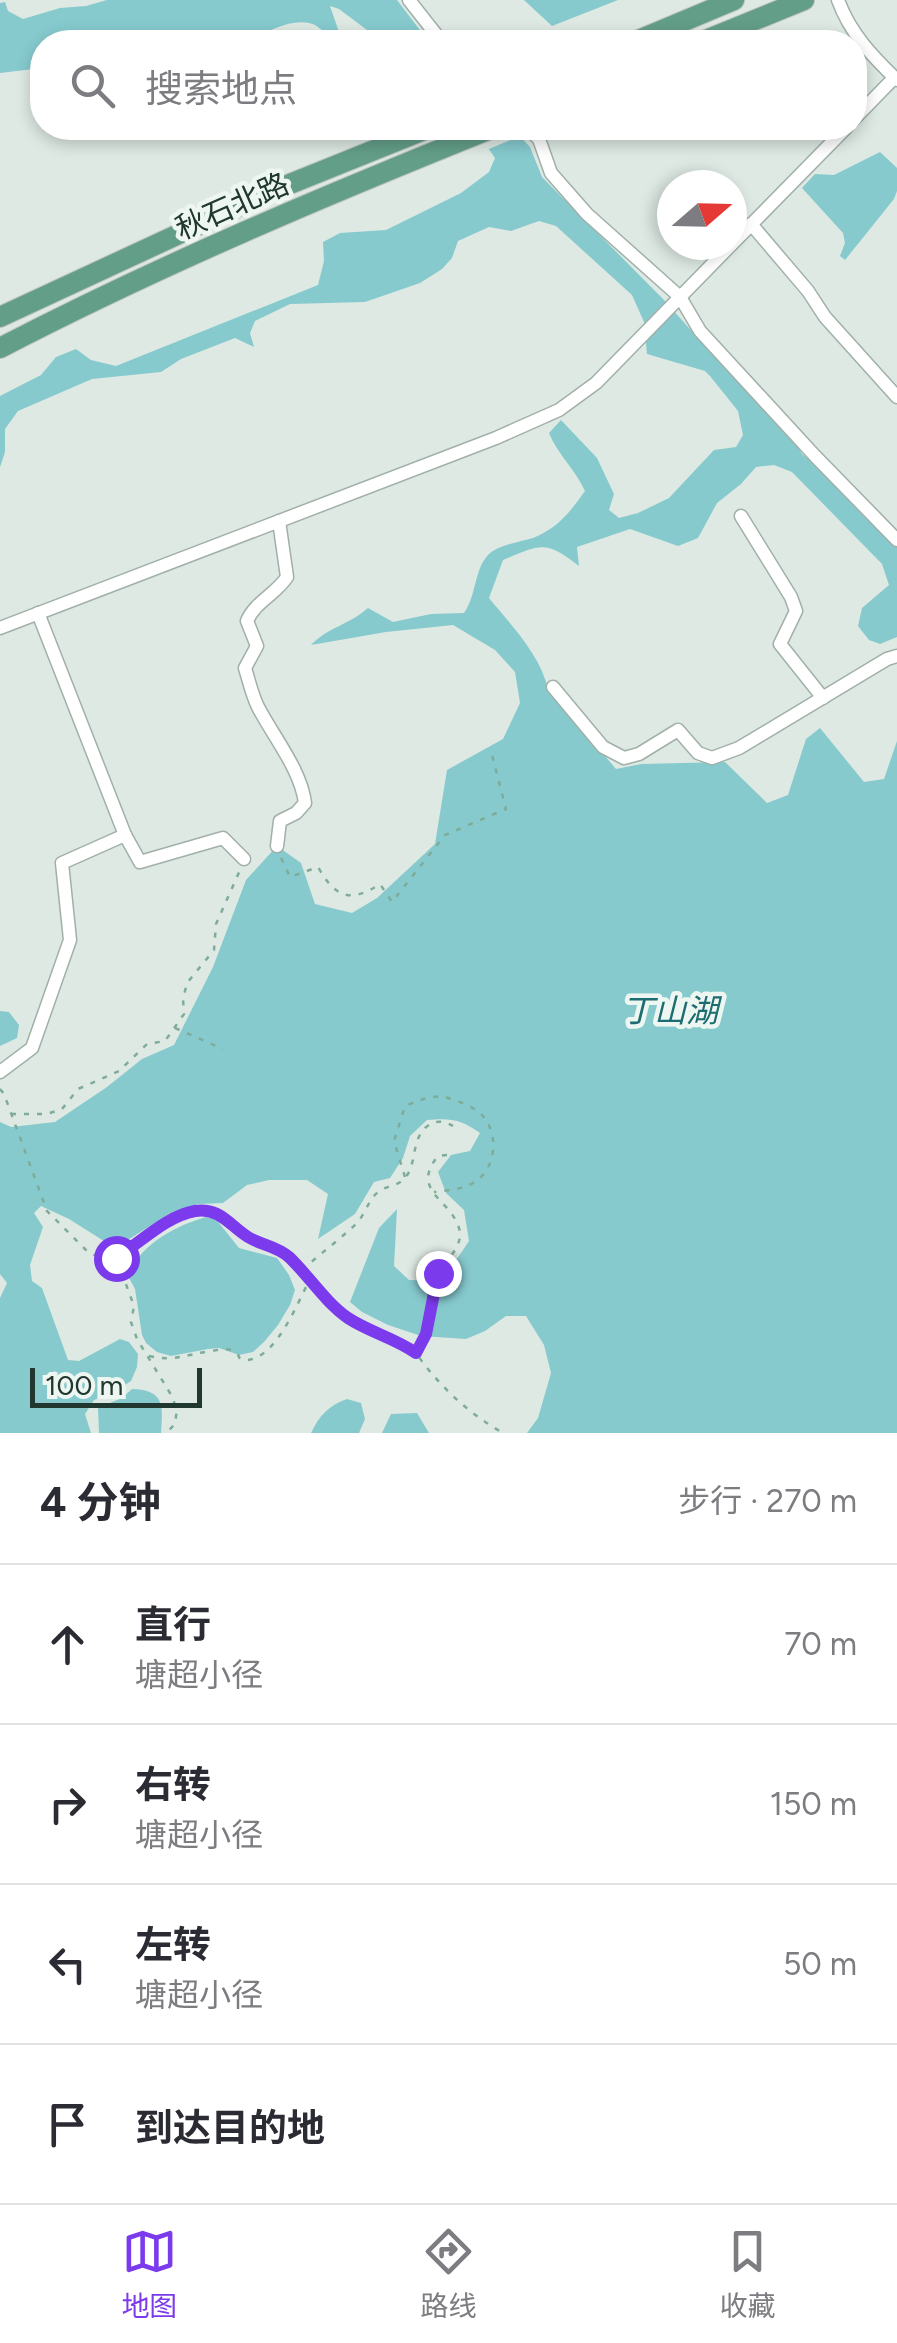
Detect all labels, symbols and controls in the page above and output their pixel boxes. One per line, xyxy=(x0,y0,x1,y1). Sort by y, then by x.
search box xyxy=(30,30,867,140)
icon: search xyxy=(65,58,120,113)
text: 搜索地点 xyxy=(145,66,297,112)
street label: 秋石北路 xyxy=(170,165,294,247)
north arrow xyxy=(657,170,747,260)
water label: 丁山湖 xyxy=(622,992,723,1030)
route start xyxy=(94,1236,140,1282)
route end xyxy=(416,1251,462,1297)
scale bar xyxy=(30,1363,202,1408)
text: 100 m xyxy=(45,1368,123,1402)
text: 4 分钟 xyxy=(40,1477,161,1528)
text: 步行 · 270 m xyxy=(678,1482,857,1520)
text: 直行 xyxy=(135,1602,211,1648)
icon: ahead xyxy=(40,1617,95,1672)
text: 70 m xyxy=(784,1625,857,1663)
text: 塘超小径 xyxy=(135,1656,263,1694)
text: 右转 xyxy=(135,1762,211,1808)
icon: right xyxy=(40,1777,95,1832)
text: 150 m xyxy=(770,1785,857,1823)
text: 塘超小径 xyxy=(135,1816,263,1854)
text: 左转 xyxy=(135,1922,211,1968)
icon: left xyxy=(40,1937,95,1992)
text: 50 m xyxy=(783,1945,857,1983)
text: 塘超小径 xyxy=(135,1976,263,2014)
icon: arrive xyxy=(40,2097,95,2152)
text: 到达目的地 xyxy=(135,2105,325,2151)
tab: 地图 xyxy=(121,2224,178,2324)
tab: 路线 xyxy=(420,2224,477,2324)
tab: 收藏 xyxy=(719,2224,776,2324)

